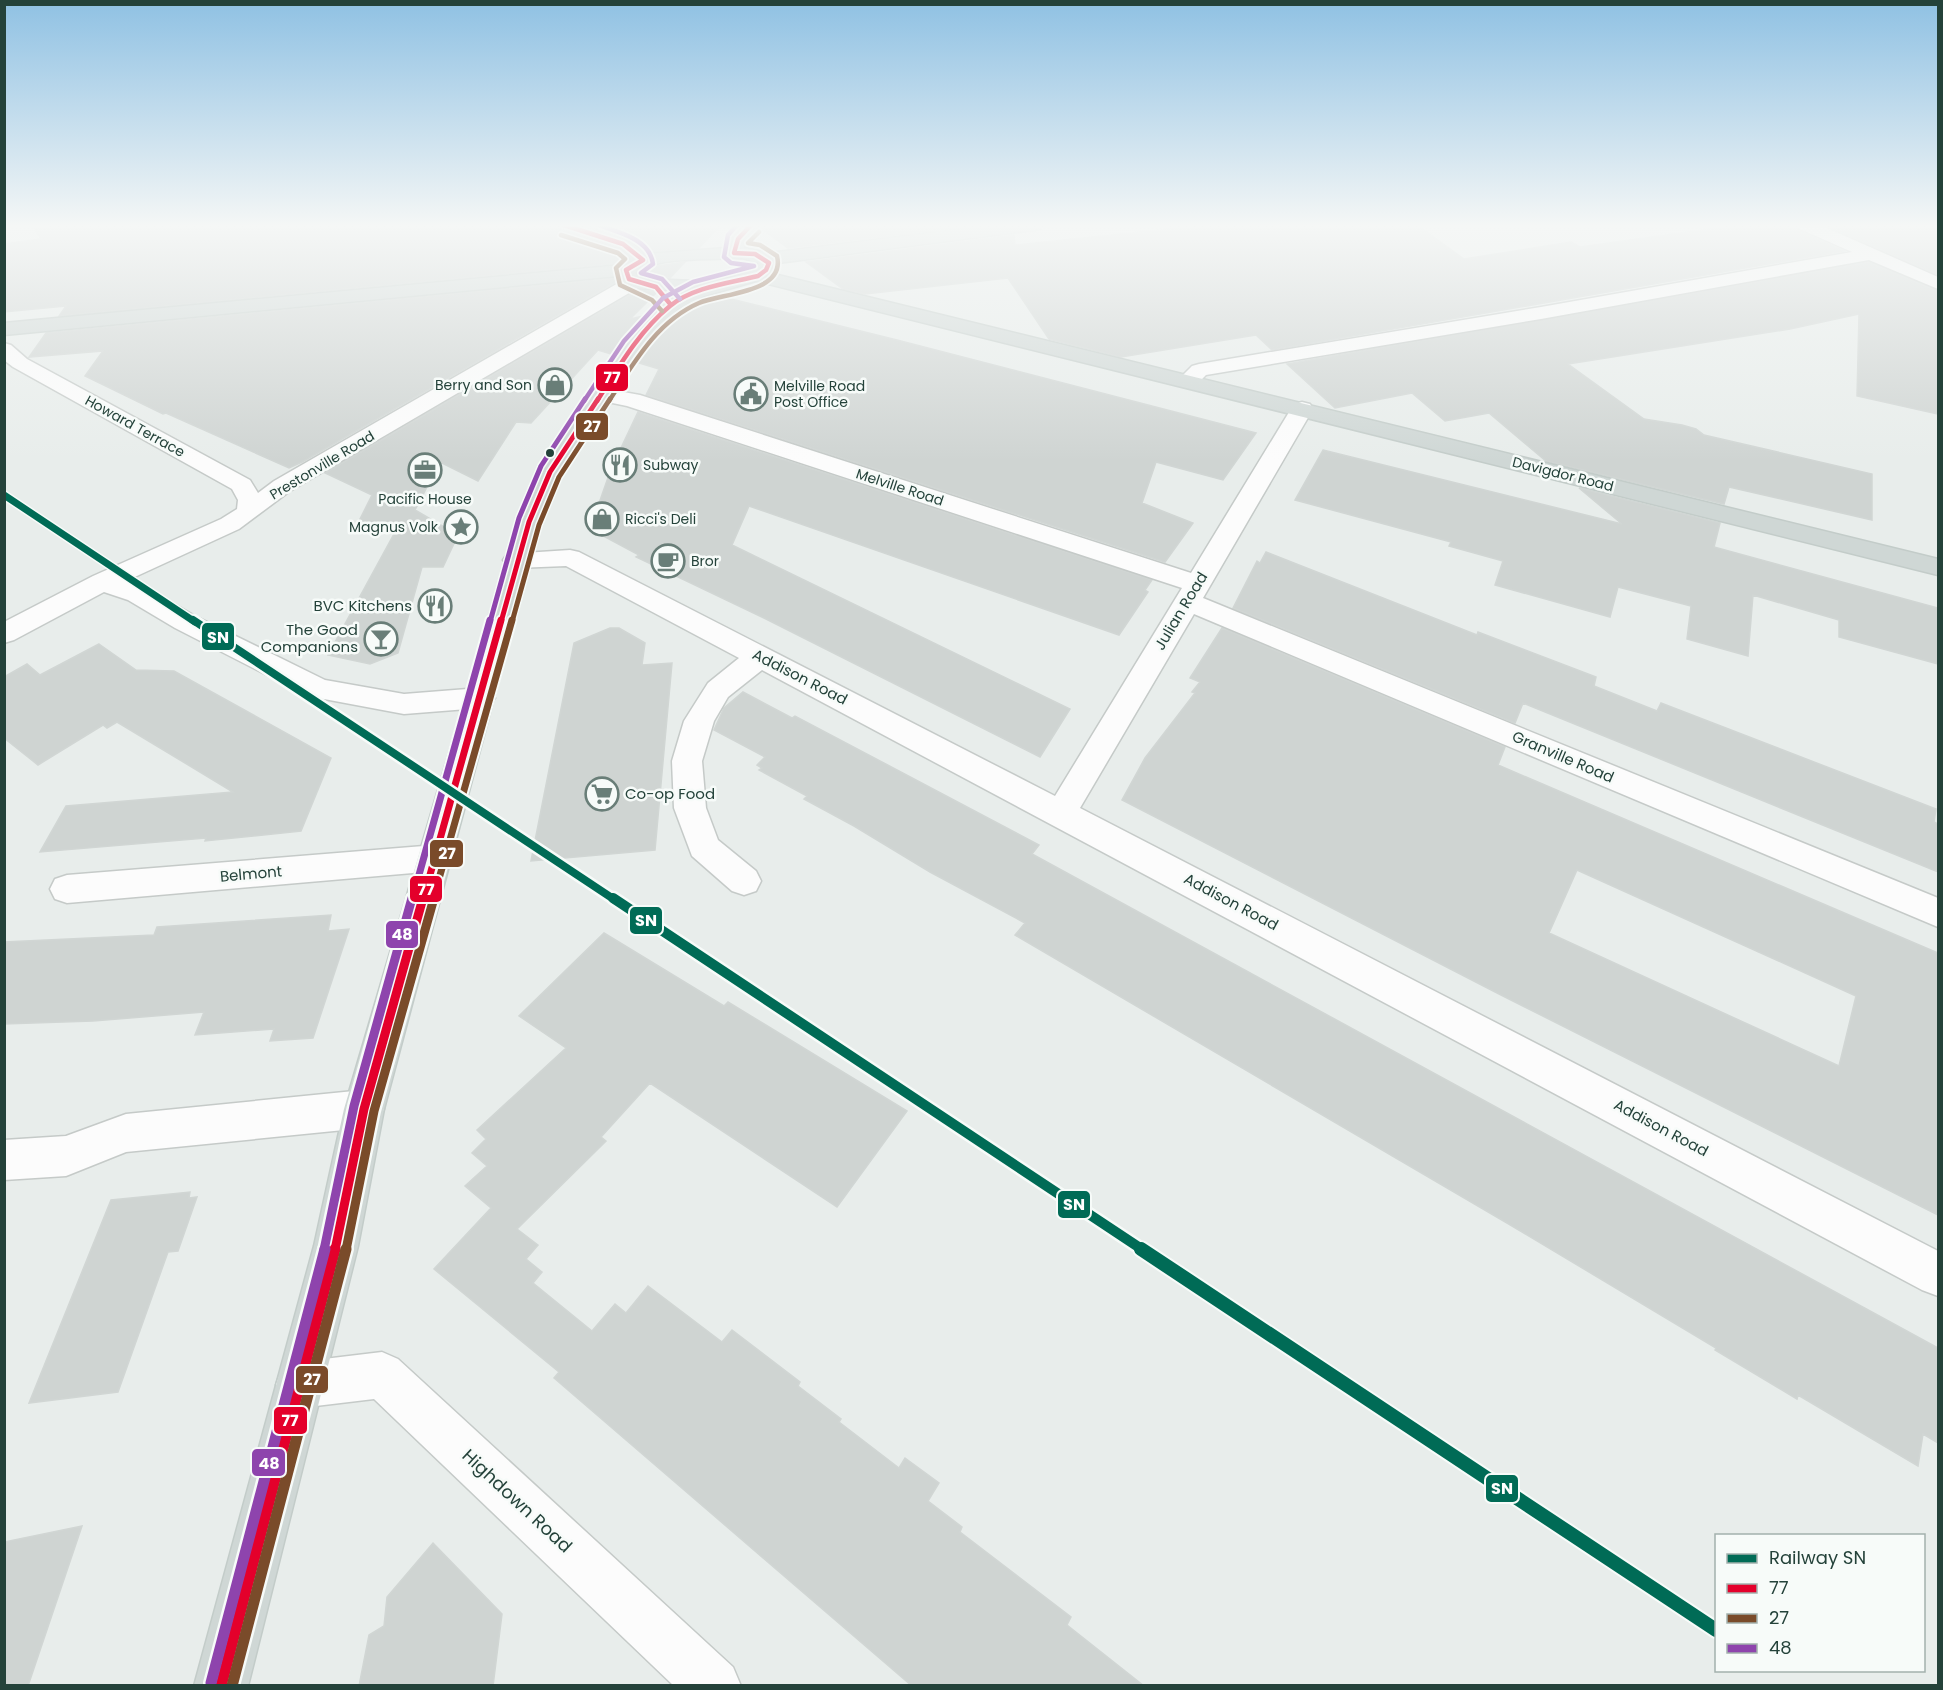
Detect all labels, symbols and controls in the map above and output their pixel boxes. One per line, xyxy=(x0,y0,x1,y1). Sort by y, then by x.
line badge: 77 xyxy=(595,363,629,392)
text: 77 xyxy=(603,366,621,389)
shop icon: Berry and Son xyxy=(537,367,573,403)
place label: Berry and Son xyxy=(435,375,532,395)
public building icon: Melville Road Post Office xyxy=(733,376,769,412)
place label: Melville Road Post Office xyxy=(774,376,865,412)
street label: Howard Terrace xyxy=(81,390,189,462)
line badge: 27 xyxy=(575,412,609,441)
text: 27 xyxy=(583,415,601,438)
street label: Prestonville Road xyxy=(266,426,378,504)
unlabelled marker xyxy=(544,447,556,459)
restaurant icon: Subway xyxy=(602,447,638,483)
office icon: Pacific House xyxy=(407,452,443,488)
street label: Davigdor Road xyxy=(1510,452,1616,496)
place label: Subway xyxy=(643,455,699,475)
street label: Melville Road xyxy=(854,463,946,511)
place label: Pacific House xyxy=(378,489,472,509)
shop icon: Ricci's Deli xyxy=(584,501,620,537)
place icon: Magnus Volk xyxy=(443,509,479,545)
place label: Ricci's Deli xyxy=(625,509,696,529)
place label: Magnus Volk xyxy=(349,517,439,537)
cafe icon: Bror xyxy=(650,543,686,579)
place label: Bror xyxy=(691,551,719,571)
street label: Julian Road xyxy=(1149,568,1212,654)
restaurant icon: BVC Kitchens xyxy=(417,588,453,624)
place label: BVC Kitchens xyxy=(314,595,412,616)
place label: The Good Companions xyxy=(261,619,358,657)
bar icon: The Good Companions xyxy=(363,621,399,657)
line badge: SN xyxy=(201,622,235,651)
text: SN xyxy=(207,626,229,649)
street label: Addison Road xyxy=(749,644,851,710)
street label: Granville Road xyxy=(1509,726,1617,787)
supermarket icon: Co-op Food xyxy=(584,776,620,812)
place label: Co-op Food xyxy=(625,783,715,804)
line badge: 27 xyxy=(429,839,464,868)
text: 27 xyxy=(438,842,456,865)
street label: Belmont xyxy=(219,860,283,887)
street label: Addison Road xyxy=(1180,868,1282,935)
line badge: 77 xyxy=(409,875,443,903)
text: 77 xyxy=(417,878,435,901)
line badge: SN xyxy=(629,906,663,935)
text: SN xyxy=(635,909,657,932)
line badge: 48 xyxy=(385,920,419,949)
text: 48 xyxy=(391,923,413,946)
street label: Addison Road xyxy=(1610,1094,1712,1161)
line badge: SN xyxy=(1057,1190,1091,1219)
text: SN xyxy=(1063,1193,1085,1216)
line badge: 27 xyxy=(295,1365,329,1394)
text: 27 xyxy=(303,1368,321,1391)
line badge: 77 xyxy=(273,1406,308,1435)
text: 77 xyxy=(281,1409,299,1432)
street label: Highdown Road xyxy=(457,1443,578,1558)
line badge: 48 xyxy=(251,1448,286,1477)
text: 48 xyxy=(258,1452,280,1475)
line badge: SN xyxy=(1485,1474,1519,1503)
text: SN xyxy=(1491,1477,1513,1500)
legend xyxy=(1715,1534,1925,1672)
text: Railway SN xyxy=(1769,1545,1866,1570)
text: 77 xyxy=(1769,1575,1789,1600)
text: 27 xyxy=(1769,1605,1789,1630)
text: 48 xyxy=(1769,1635,1792,1660)

